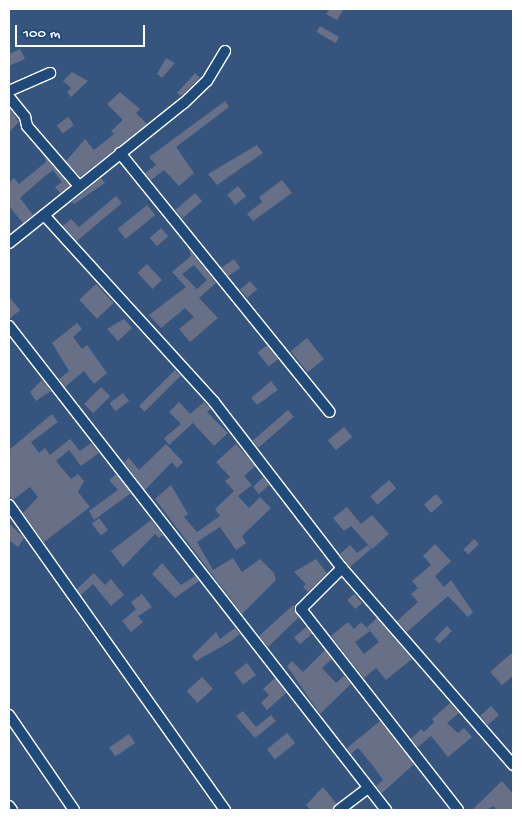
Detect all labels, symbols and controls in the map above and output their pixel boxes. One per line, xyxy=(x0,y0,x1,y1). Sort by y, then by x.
scale bar xyxy=(18,15,148,47)
text: 100 m xyxy=(23,25,60,43)

